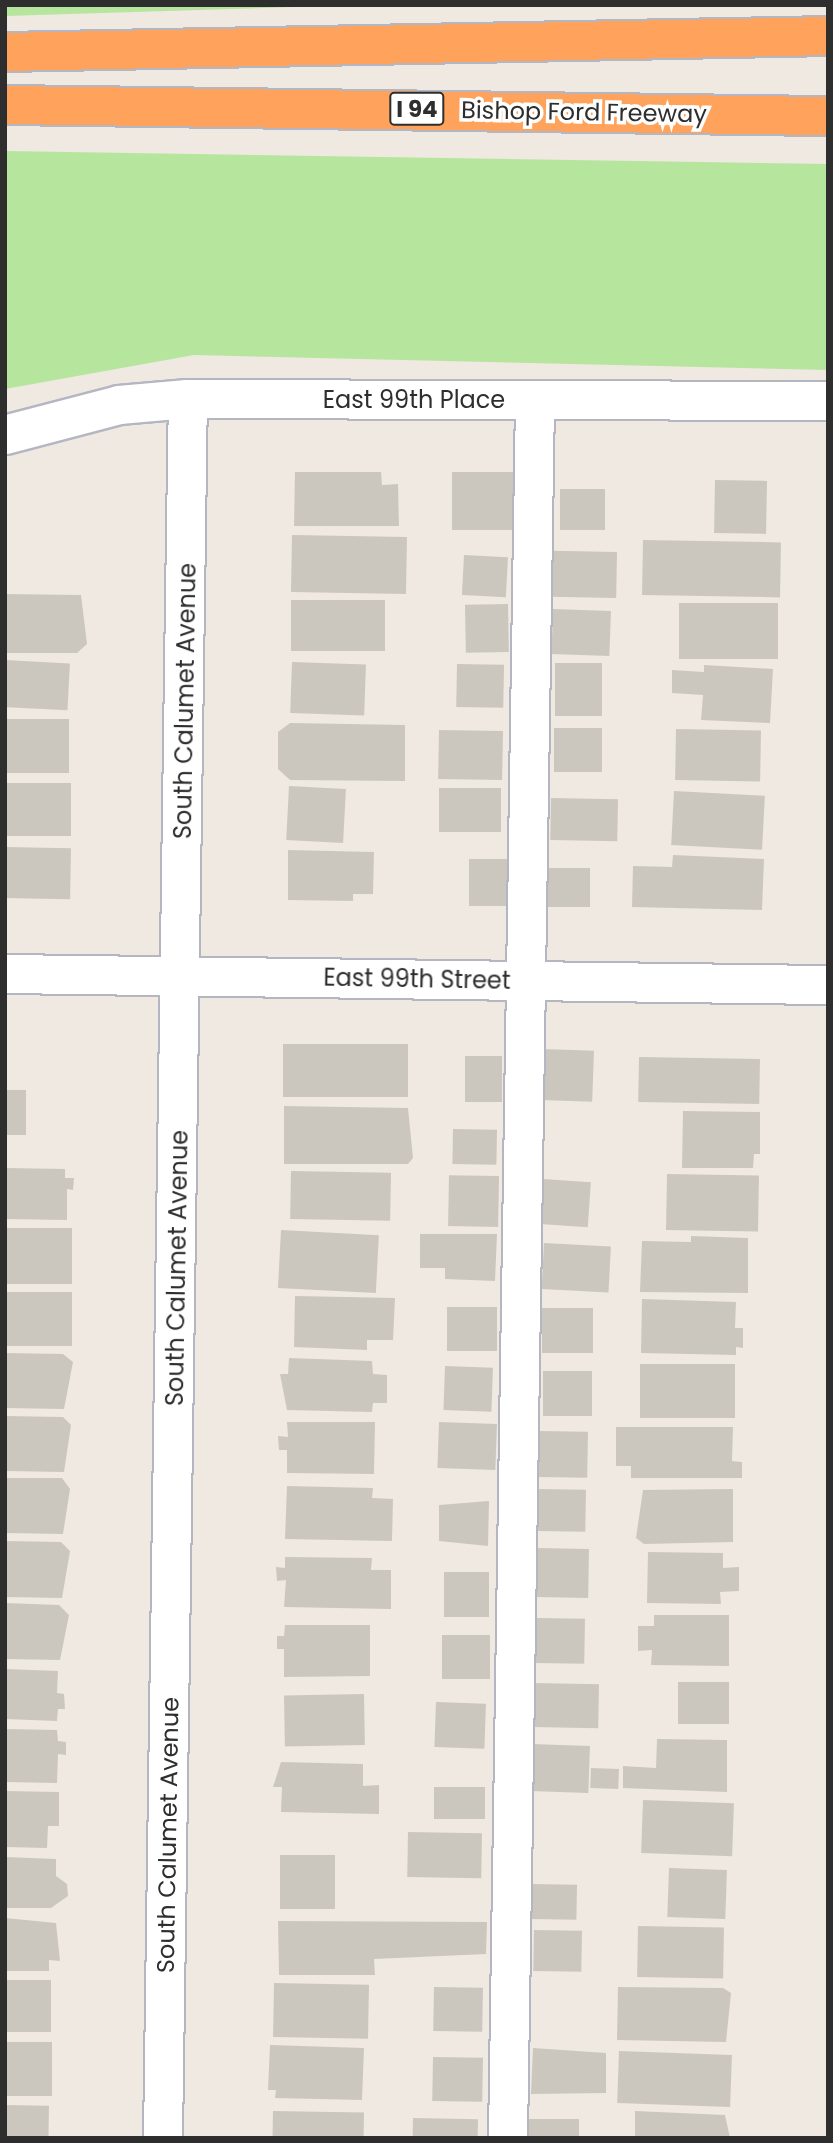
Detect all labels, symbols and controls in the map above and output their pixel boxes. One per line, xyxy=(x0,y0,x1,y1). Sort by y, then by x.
road number: I 94 xyxy=(389,90,445,128)
street label: Bishop Ford Freeway xyxy=(461,95,707,129)
street label: East 99th Place xyxy=(323,386,505,414)
street label: South Calumet Avenue xyxy=(168,563,202,839)
street label: East 99th Street xyxy=(323,963,511,995)
street label: South Calumet Avenue xyxy=(160,1130,194,1406)
street label: South Calumet Avenue xyxy=(151,1697,185,1973)

